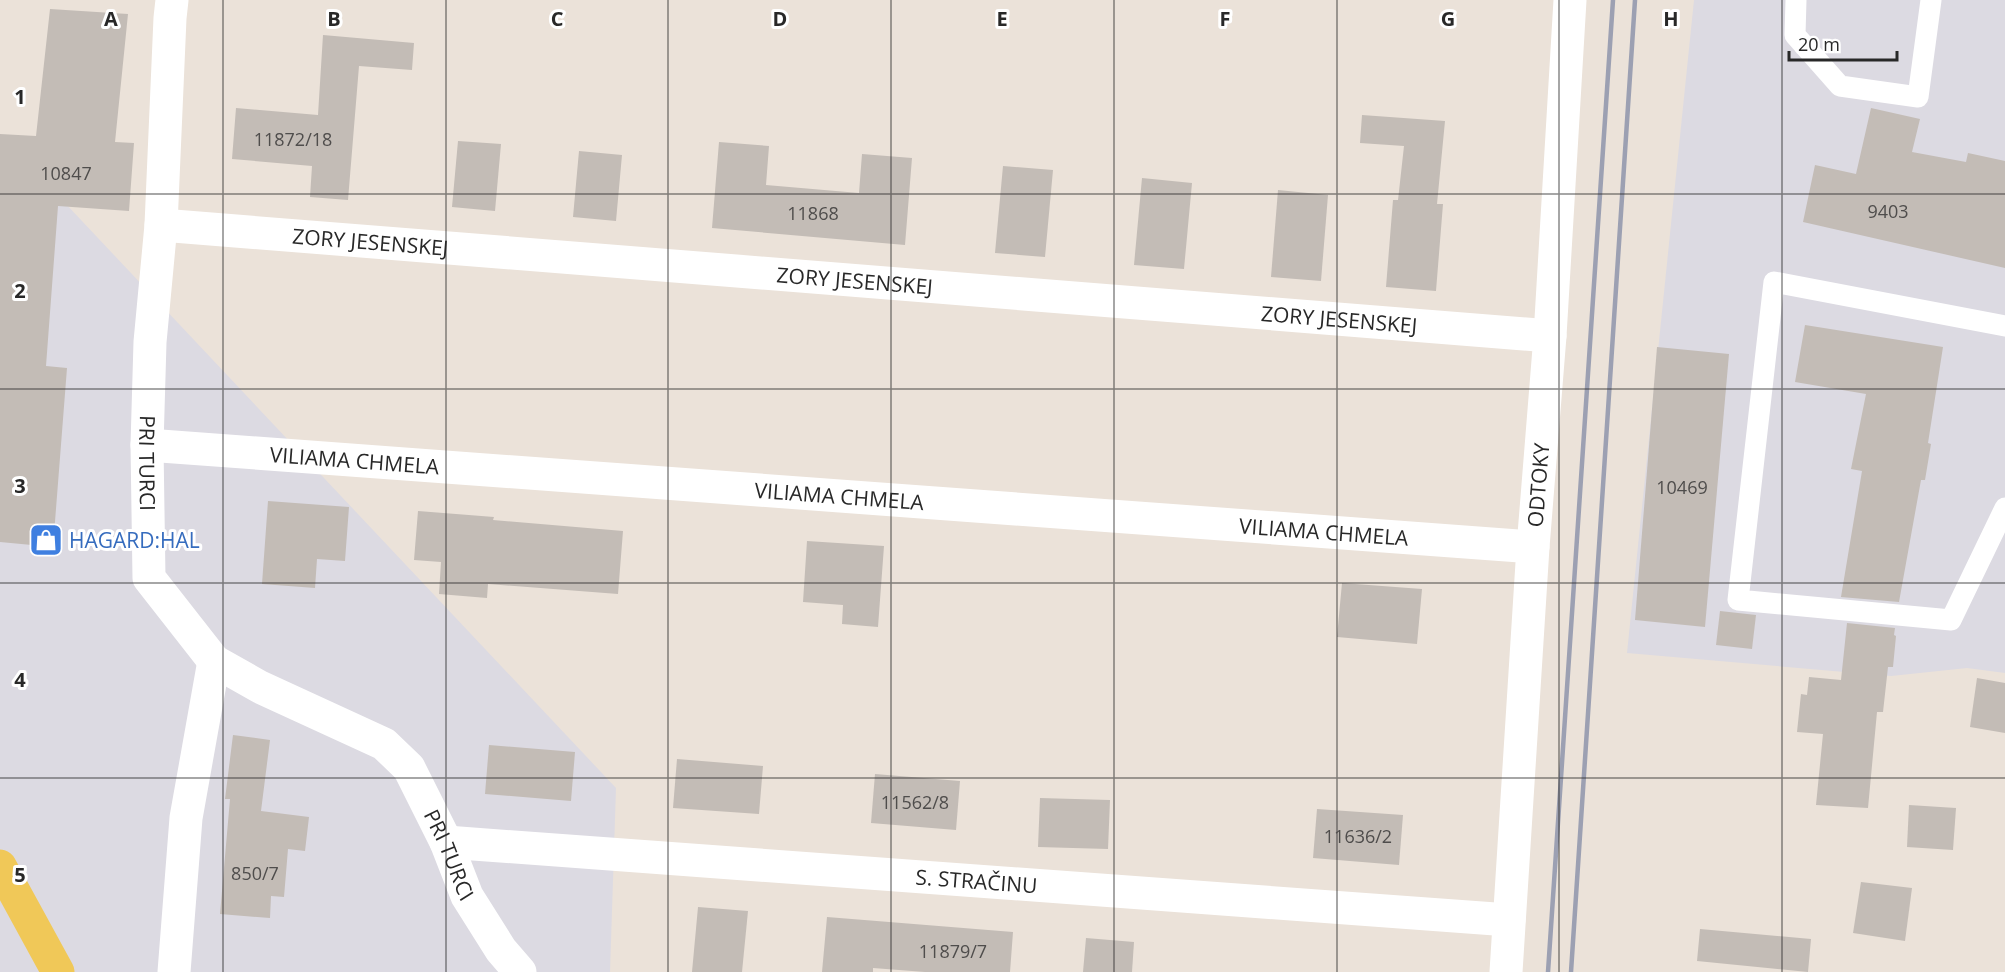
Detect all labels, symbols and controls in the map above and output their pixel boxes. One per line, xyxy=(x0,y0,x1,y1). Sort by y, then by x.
text: A xyxy=(104,5,118,32)
text: B xyxy=(327,5,341,32)
text: C xyxy=(551,5,564,32)
text: D xyxy=(773,5,787,32)
text: E xyxy=(996,5,1008,32)
text: F xyxy=(1220,5,1230,32)
text: G xyxy=(1441,5,1455,32)
text: H xyxy=(1663,5,1679,32)
scale bar xyxy=(1789,24,1897,62)
text: 20 m xyxy=(1798,32,1840,56)
text: 1 xyxy=(14,83,26,110)
house number: 11872/18 xyxy=(254,127,332,151)
house number: 10847 xyxy=(40,161,92,185)
house number: 9403 xyxy=(1867,199,1909,223)
house number: 11868 xyxy=(787,201,839,225)
street label: ZORY JESENSKEJ xyxy=(291,222,449,262)
street label: ZORY JESENSKEJ xyxy=(776,260,934,301)
text: 2 xyxy=(14,277,26,304)
street label: ZORY JESENSKEJ xyxy=(1260,299,1418,339)
street label: PRI TURCI xyxy=(133,415,162,511)
street label: VILIAMA CHMELA xyxy=(269,440,441,481)
street label: ODTOKY xyxy=(1521,442,1555,528)
text: 3 xyxy=(14,472,26,499)
house number: 10469 xyxy=(1656,475,1708,499)
street label: VILIAMA CHMELA xyxy=(753,476,925,516)
street label: VILIAMA CHMELA xyxy=(1238,511,1410,552)
shop icon: HAGARD:HAL xyxy=(28,522,64,558)
place label: HAGARD:HAL xyxy=(69,526,200,554)
text: 4 xyxy=(14,666,26,693)
house number: 11562/8 xyxy=(881,790,949,814)
street label: PRI TURCI xyxy=(418,804,480,906)
house number: 11636/2 xyxy=(1324,824,1392,848)
text: 5 xyxy=(14,861,26,888)
house number: 850/7 xyxy=(231,861,279,885)
street label: S. STRAČINU xyxy=(915,863,1038,899)
house number: 11879/7 xyxy=(919,939,987,963)

